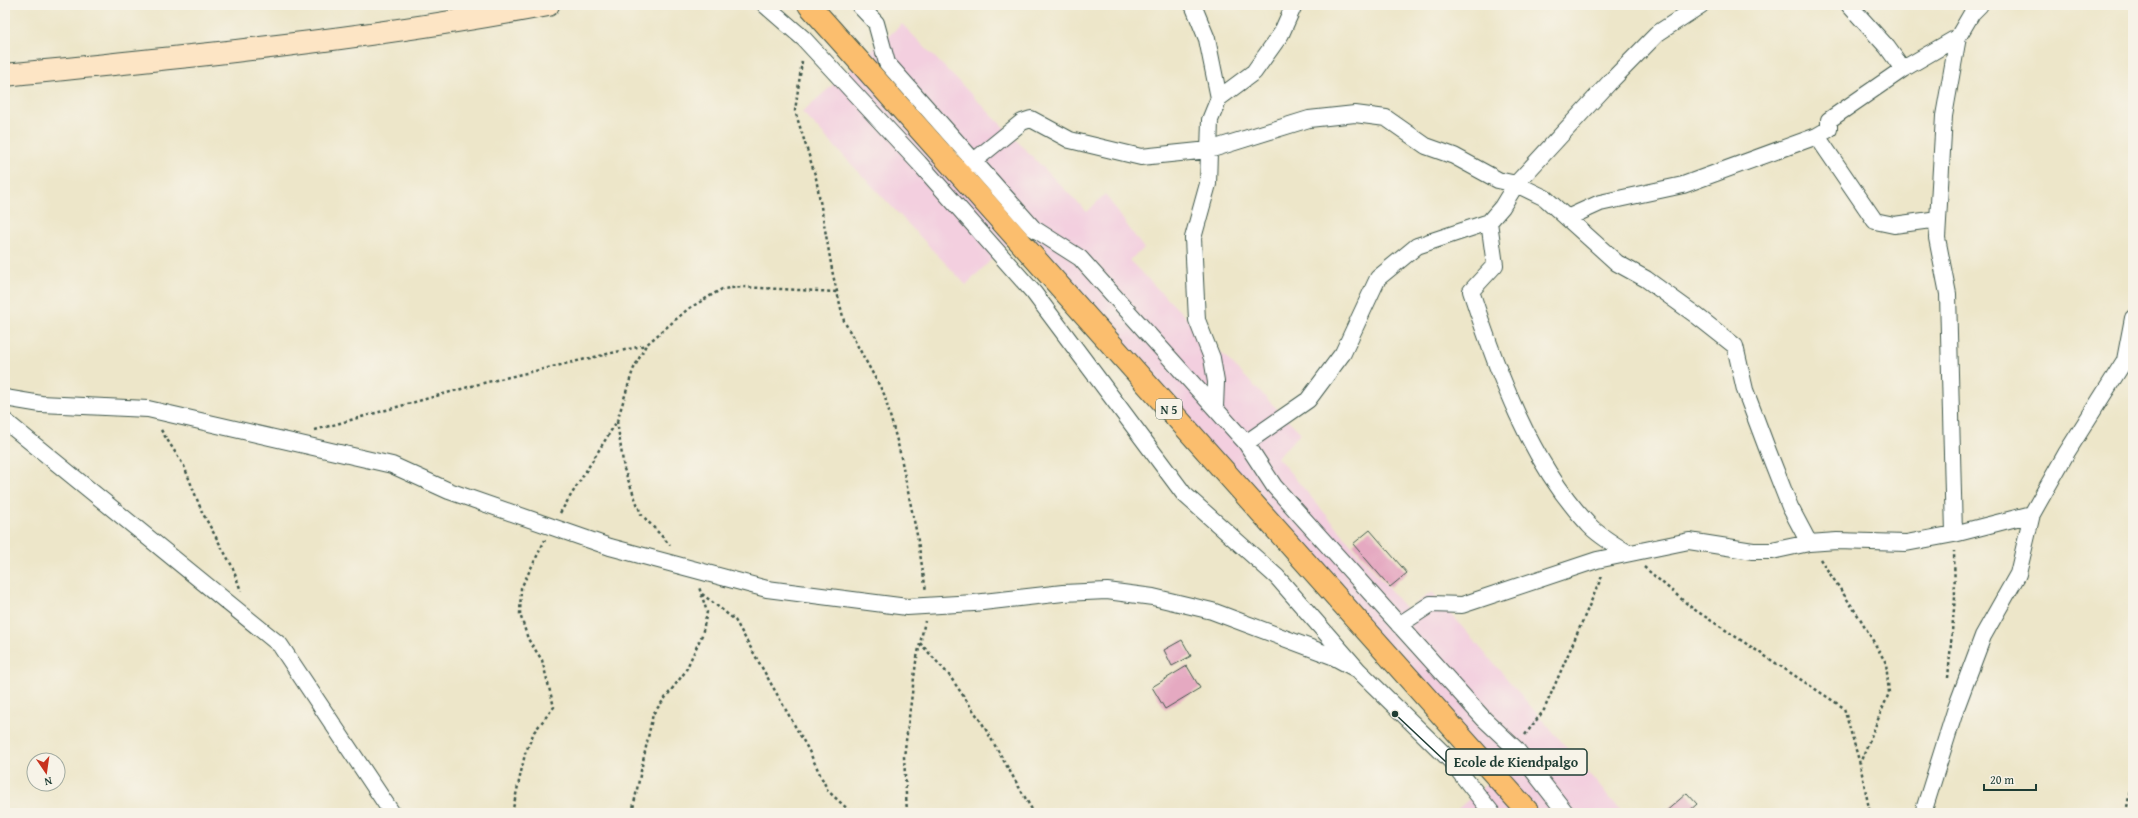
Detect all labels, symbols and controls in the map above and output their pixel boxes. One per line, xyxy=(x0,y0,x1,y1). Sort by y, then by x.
road number: N 5 xyxy=(1156,399,1182,419)
callout: Ecole de Kiendpalgo xyxy=(1446,749,1587,775)
north arrow xyxy=(26,752,66,792)
text: Ecole de Kiendpalgo xyxy=(1454,752,1579,772)
scale bar xyxy=(1984,766,2036,792)
text: 20 m xyxy=(1990,771,2014,788)
text: N xyxy=(42,773,54,791)

